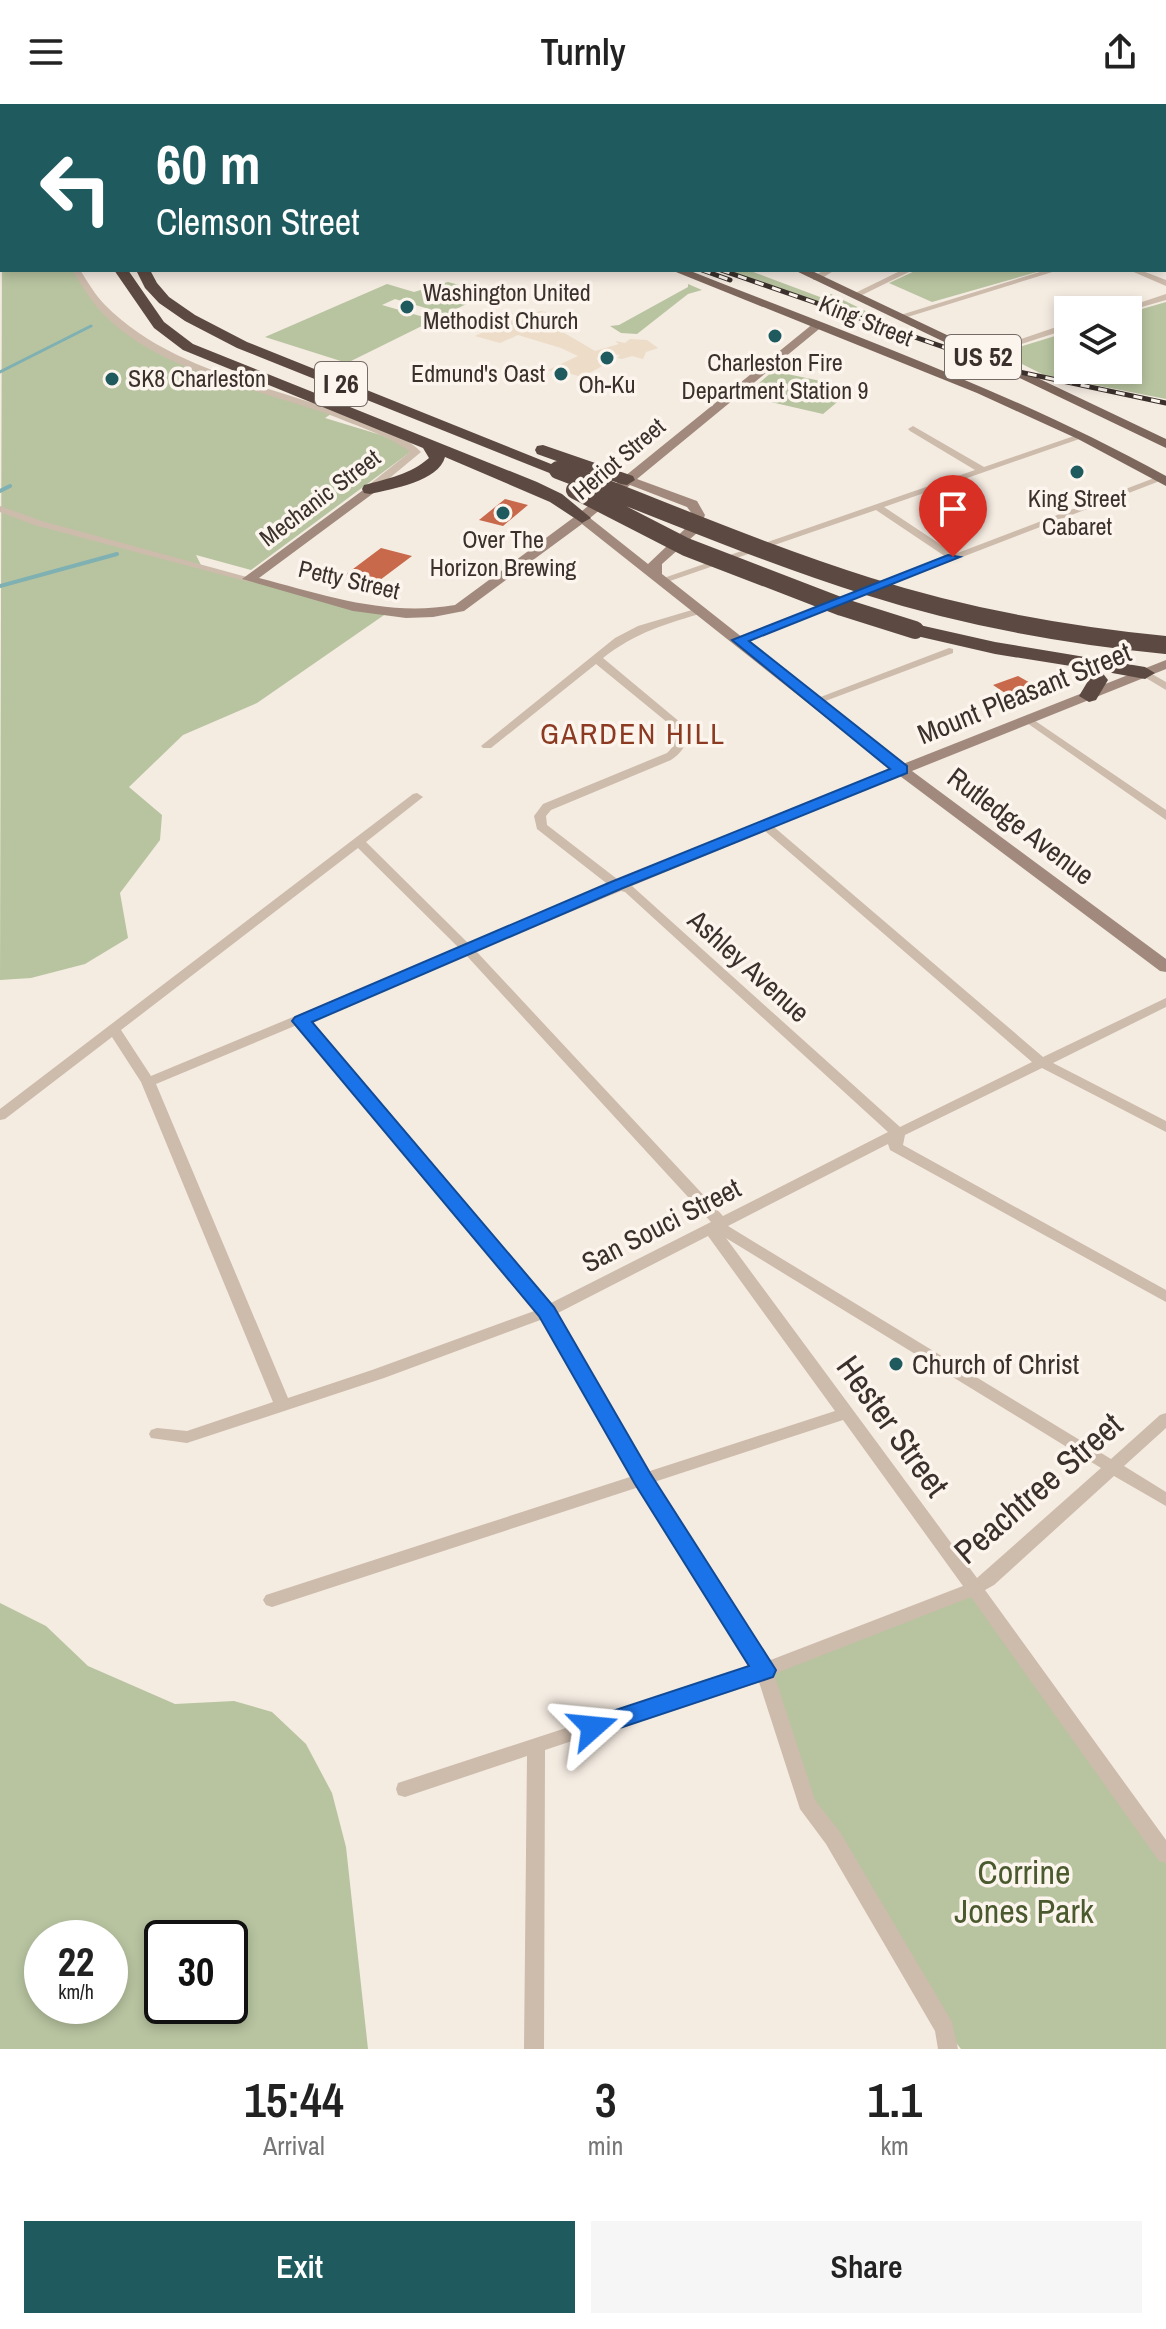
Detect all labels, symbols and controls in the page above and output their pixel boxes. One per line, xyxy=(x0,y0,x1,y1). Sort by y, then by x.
text: Turnly xyxy=(540,28,626,76)
icon: menu xyxy=(24,30,68,74)
icon: share xyxy=(1098,30,1142,74)
text: 60 m xyxy=(156,126,261,201)
icon: left xyxy=(24,136,128,240)
text: Clemson Street xyxy=(156,198,359,246)
place label: Washington United Methodist Church xyxy=(423,276,591,336)
street label: King Street xyxy=(815,287,919,354)
map controls xyxy=(1054,296,1142,384)
button: layers xyxy=(1054,296,1142,384)
marker: Washington United Methodist Church xyxy=(398,298,416,316)
marker: Charleston Fire Department Station 9 xyxy=(766,327,784,345)
road number: US 52 xyxy=(945,335,1021,379)
place label: Charleston Fire Department Station 9 xyxy=(681,346,869,406)
marker: Oh-Ku xyxy=(598,349,616,367)
place label: Edmund's Oast xyxy=(411,357,546,389)
place label: SK8 Charleston xyxy=(128,362,266,394)
road number: I 26 xyxy=(315,362,367,406)
marker: Edmund's Oast xyxy=(552,365,570,383)
place label: Oh-Ku xyxy=(579,368,635,400)
marker: SK8 Charleston xyxy=(103,370,121,388)
street label: Heriot Street xyxy=(565,410,672,506)
street label: Mechanic Street xyxy=(253,441,387,553)
marker: King Street Cabaret xyxy=(1068,463,1086,481)
pin xyxy=(919,475,987,557)
place label: King Street Cabaret xyxy=(1028,482,1127,542)
icon: arrive xyxy=(931,487,975,531)
marker: Over The Horizon Brewing xyxy=(494,504,512,522)
place label: Over The Horizon Brewing xyxy=(430,523,576,583)
street label: Petty Street xyxy=(296,552,403,606)
street label: Mount Pleasant Street xyxy=(912,633,1136,753)
district label: GARDEN HILL xyxy=(540,713,726,753)
street label: Rutledge Avenue xyxy=(940,758,1102,894)
street label: Ashley Avenue xyxy=(679,901,818,1031)
street label: San Souci Street xyxy=(575,1169,747,1281)
place label: Church of Christ xyxy=(912,1345,1079,1383)
street label: Hester Street xyxy=(826,1346,960,1506)
marker: Church of Christ xyxy=(887,1355,905,1373)
street label: Peachtree Street xyxy=(944,1402,1132,1574)
position arrow xyxy=(551,1685,635,1769)
park label: Corrine Jones Park xyxy=(954,1849,1094,1934)
speed limit sign: 30 xyxy=(144,1920,248,2024)
text: 22 xyxy=(58,1935,94,1988)
text: km/h xyxy=(58,1978,94,2005)
text: 15:44 xyxy=(244,2067,344,2132)
text: 3 xyxy=(595,2067,617,2132)
text: 1.1 xyxy=(867,2067,922,2132)
text: Arrival xyxy=(263,2128,325,2163)
text: min xyxy=(588,2128,623,2163)
text: km xyxy=(880,2128,909,2163)
button: Exit xyxy=(24,2221,575,2313)
button: Share xyxy=(591,2221,1142,2313)

